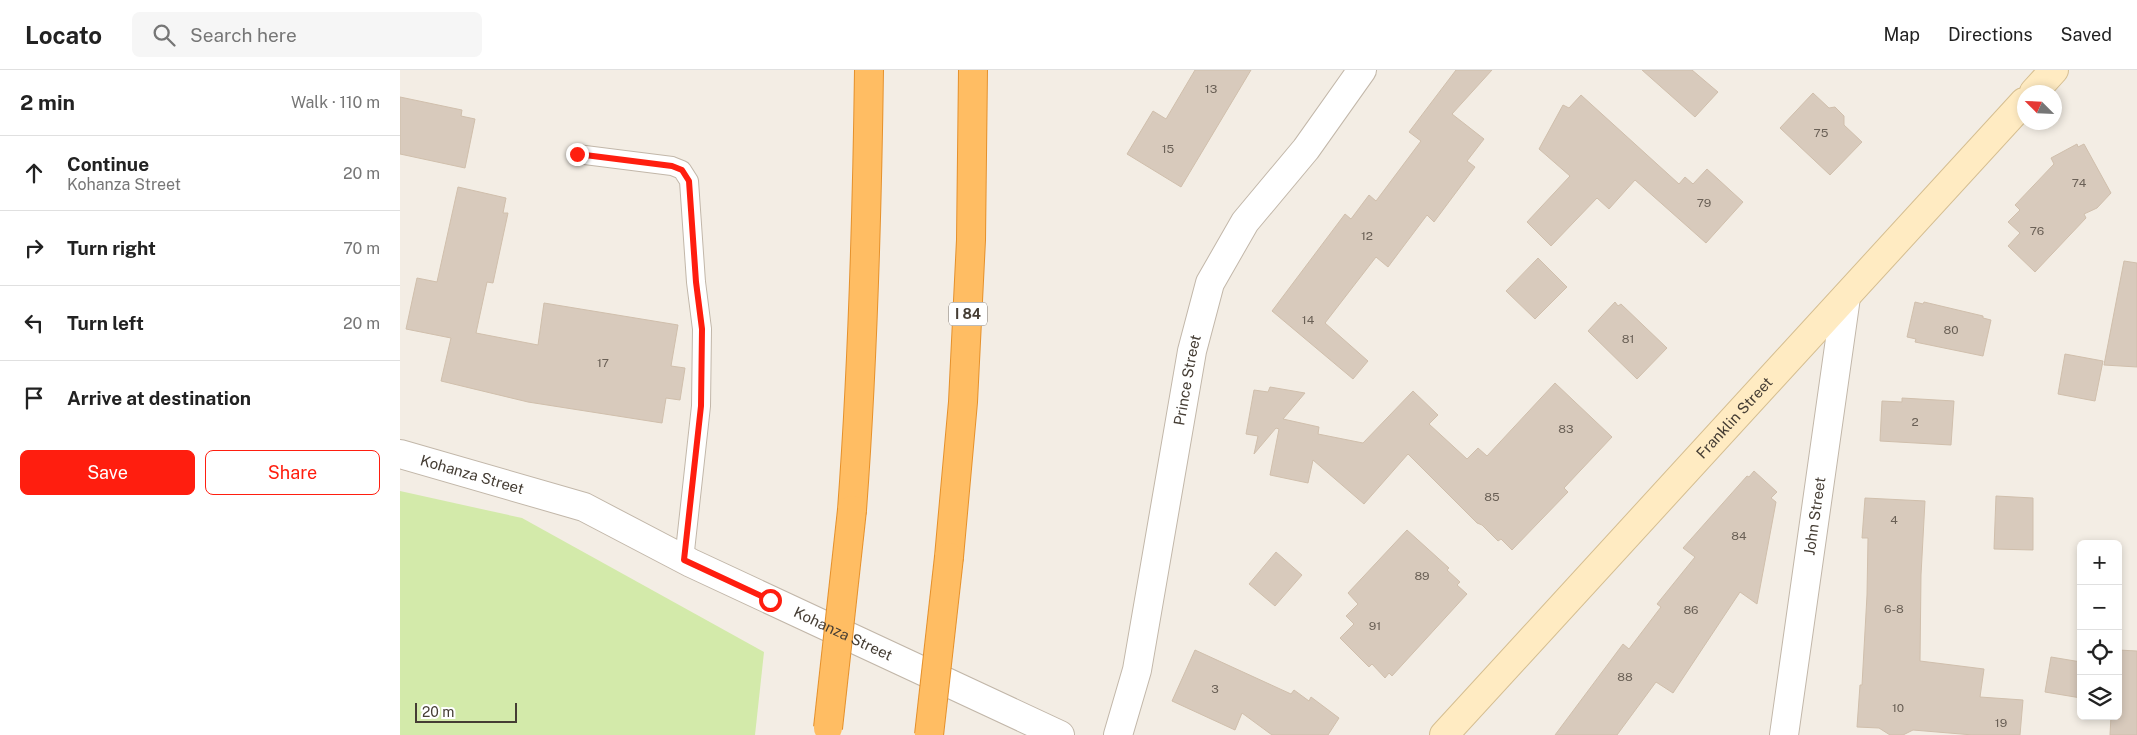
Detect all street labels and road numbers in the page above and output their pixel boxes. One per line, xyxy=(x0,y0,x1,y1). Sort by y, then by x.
road number: I 84 xyxy=(949,302,987,325)
street label: Prince Street xyxy=(1170,333,1204,427)
street label: Franklin Street xyxy=(1693,373,1776,462)
street label: Kohanza Street xyxy=(418,451,526,497)
street label: John Street xyxy=(1801,476,1828,556)
street label: Kohanza Street xyxy=(791,603,895,664)

